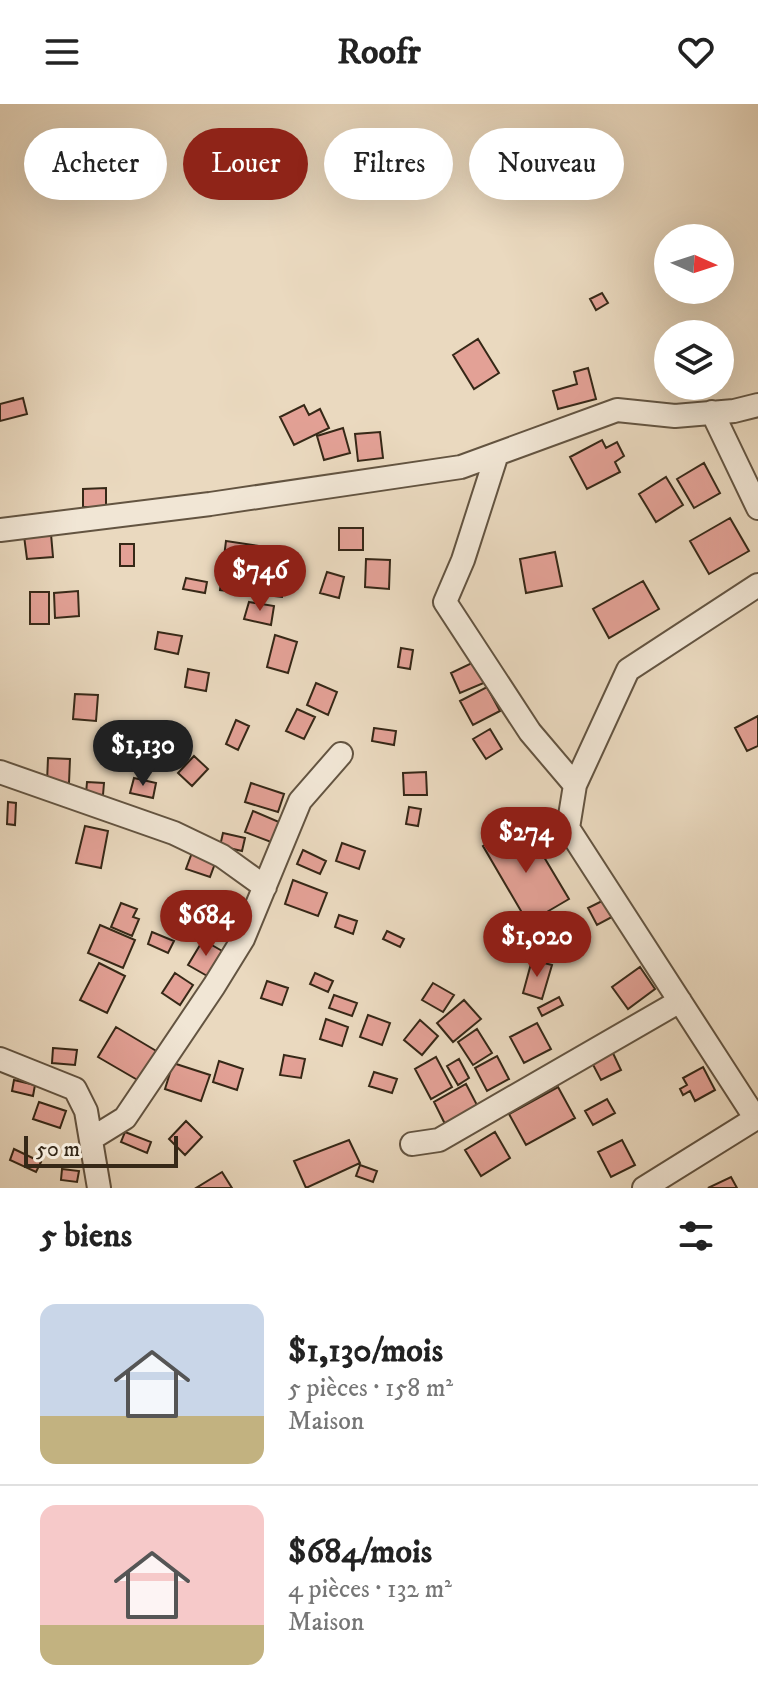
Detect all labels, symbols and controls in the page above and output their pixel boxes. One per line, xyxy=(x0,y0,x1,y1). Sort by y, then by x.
icon: menu xyxy=(40,30,84,74)
text: Roofr xyxy=(337,30,421,75)
icon: heart xyxy=(674,30,718,74)
chip: Acheter xyxy=(24,128,167,200)
chip: Louer xyxy=(183,128,308,200)
chip: Filtres xyxy=(324,128,453,200)
chip: Nouveau xyxy=(469,128,624,200)
north arrow xyxy=(654,224,734,304)
map controls xyxy=(654,224,734,400)
button: layers xyxy=(654,320,734,400)
pin: $746 xyxy=(213,545,307,613)
text: $746 xyxy=(232,554,288,587)
pin: $1,130 xyxy=(78,720,208,788)
text: $1,130 xyxy=(111,729,175,762)
pin: $274 xyxy=(479,807,573,875)
text: $274 xyxy=(499,816,553,849)
pin: $684 xyxy=(159,890,253,958)
text: $684 xyxy=(178,899,234,932)
pin: $1,020 xyxy=(472,911,602,979)
text: $1,020 xyxy=(501,920,573,953)
scale bar xyxy=(24,1132,178,1168)
text: 50 m xyxy=(36,1136,80,1163)
icon: filters xyxy=(674,1214,718,1258)
text: 5 biens xyxy=(40,1215,132,1257)
text: $1,130/mois xyxy=(288,1330,443,1372)
icon: home xyxy=(104,1336,200,1432)
text: 5 pièces · 158 m² xyxy=(288,1372,453,1405)
text: Maison xyxy=(288,1405,364,1438)
text: $684/mois xyxy=(288,1531,432,1573)
icon: home xyxy=(104,1537,200,1633)
text: 4 pièces · 132 m² xyxy=(288,1573,452,1606)
text: Maison xyxy=(288,1606,364,1639)

